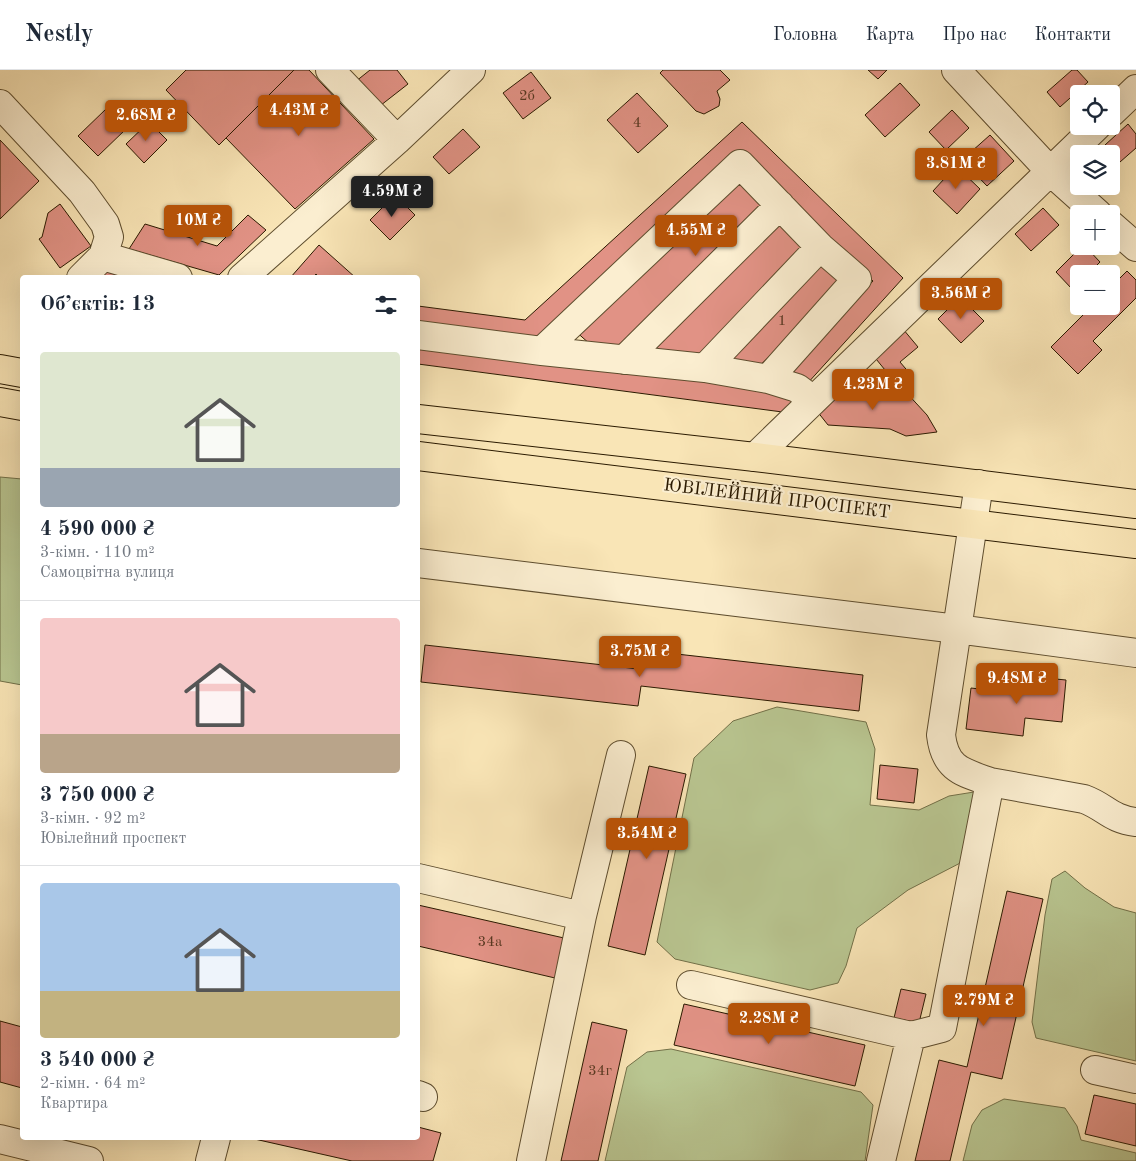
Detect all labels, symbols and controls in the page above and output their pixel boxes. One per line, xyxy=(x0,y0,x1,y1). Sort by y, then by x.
text: Nestly xyxy=(25,23,94,47)
text: Головна xyxy=(773,26,838,44)
text: Карта xyxy=(866,26,914,44)
text: Про нас xyxy=(942,26,1007,44)
text: Контакти xyxy=(1035,26,1111,44)
map controls xyxy=(1070,85,1120,315)
button: locate xyxy=(1070,85,1120,135)
house number: 2б xyxy=(519,89,535,104)
pin: 4.43M ₴ xyxy=(253,94,345,137)
pin: 2.68M ₴ xyxy=(100,100,192,142)
text: 4.43M ₴ xyxy=(269,103,329,119)
text: 2.68M ₴ xyxy=(116,108,176,124)
house number: 4 xyxy=(633,116,641,131)
button: layers xyxy=(1070,145,1120,195)
pin: 3.81M ₴ xyxy=(910,148,1002,190)
text: 3.81M ₴ xyxy=(926,156,986,172)
pin: 4.59M ₴ xyxy=(346,176,438,218)
text: 4.59M ₴ xyxy=(362,184,422,200)
pin: 10M ₴ xyxy=(163,204,233,247)
button: + xyxy=(1070,205,1120,255)
text: 10M ₴ xyxy=(175,213,221,229)
pin: 4.55M ₴ xyxy=(650,214,742,257)
text: 4.55M ₴ xyxy=(666,223,726,239)
button: − xyxy=(1070,265,1120,315)
pin: 3.56M ₴ xyxy=(915,278,1007,320)
text: 3.56M ₴ xyxy=(931,286,991,302)
icon: filters xyxy=(372,291,400,319)
text: Об’єктів: 13 xyxy=(40,294,155,315)
house number: 1 xyxy=(778,314,786,329)
pin: 4.23M ₴ xyxy=(827,368,919,411)
text: 4.23M ₴ xyxy=(843,377,903,393)
icon: home xyxy=(175,385,265,475)
street label: ЮВІЛЕЙНИЙ ПРОСПЕКТ xyxy=(663,472,892,522)
text: 4 590 000 ₴ xyxy=(40,519,154,540)
text: 3-кімн. · 110 m² xyxy=(40,545,155,561)
text: Самоцвітна вулиця xyxy=(40,565,174,581)
pin: 3.75M ₴ xyxy=(594,636,686,678)
text: 3.75M ₴ xyxy=(610,644,670,660)
icon: home xyxy=(175,650,265,740)
pin: 9.48M ₴ xyxy=(971,662,1063,705)
text: 9.48M ₴ xyxy=(987,671,1047,687)
text: 3 750 000 ₴ xyxy=(40,785,154,806)
text: 3-кімн. · 92 m² xyxy=(40,811,145,827)
pin: 3.54M ₴ xyxy=(601,818,693,860)
text: 3.54M ₴ xyxy=(617,826,677,842)
text: Ювілейний проспект xyxy=(40,831,186,847)
icon: home xyxy=(175,915,265,1005)
house number: 34а xyxy=(478,935,503,950)
pin: 2.79M ₴ xyxy=(938,984,1030,1027)
text: 2.79M ₴ xyxy=(954,993,1014,1009)
pin: 2.28M ₴ xyxy=(723,1002,815,1045)
text: 2.28M ₴ xyxy=(739,1011,799,1027)
text: 3 540 000 ₴ xyxy=(40,1050,154,1071)
house number: 34г xyxy=(588,1064,612,1079)
text: 2-кімн. · 64 m² xyxy=(40,1076,145,1092)
text: Квартира xyxy=(40,1096,108,1112)

